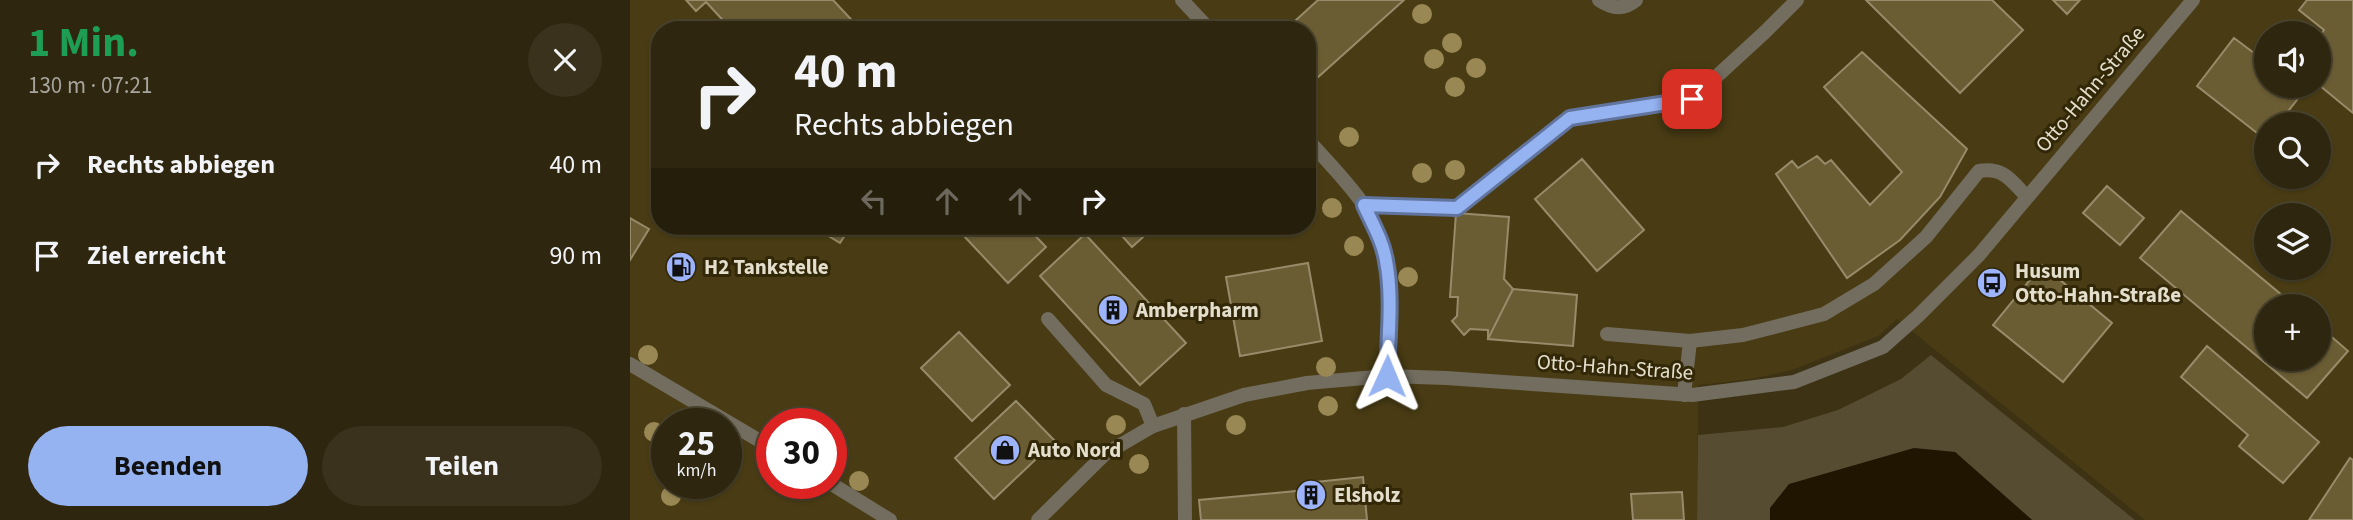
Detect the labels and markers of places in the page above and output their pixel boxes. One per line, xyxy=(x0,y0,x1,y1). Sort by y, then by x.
pin xyxy=(1662,69,1722,129)
fuel station icon: H2 Tankstelle xyxy=(664,250,698,284)
place label: H2 Tankstelle xyxy=(704,252,829,282)
place label: Husum Otto-Hahn-Straße xyxy=(2015,256,2181,310)
bus stop icon: Husum Otto-Hahn-Straße xyxy=(1975,266,2009,300)
building icon: Amberpharm xyxy=(1096,293,1130,327)
place label: Amberpharm xyxy=(1135,295,1259,325)
shop icon: Auto Nord xyxy=(988,433,1022,467)
place label: Auto Nord xyxy=(1027,435,1121,465)
building icon: Elsholz xyxy=(1294,478,1328,512)
place label: Elsholz xyxy=(1334,480,1400,510)

